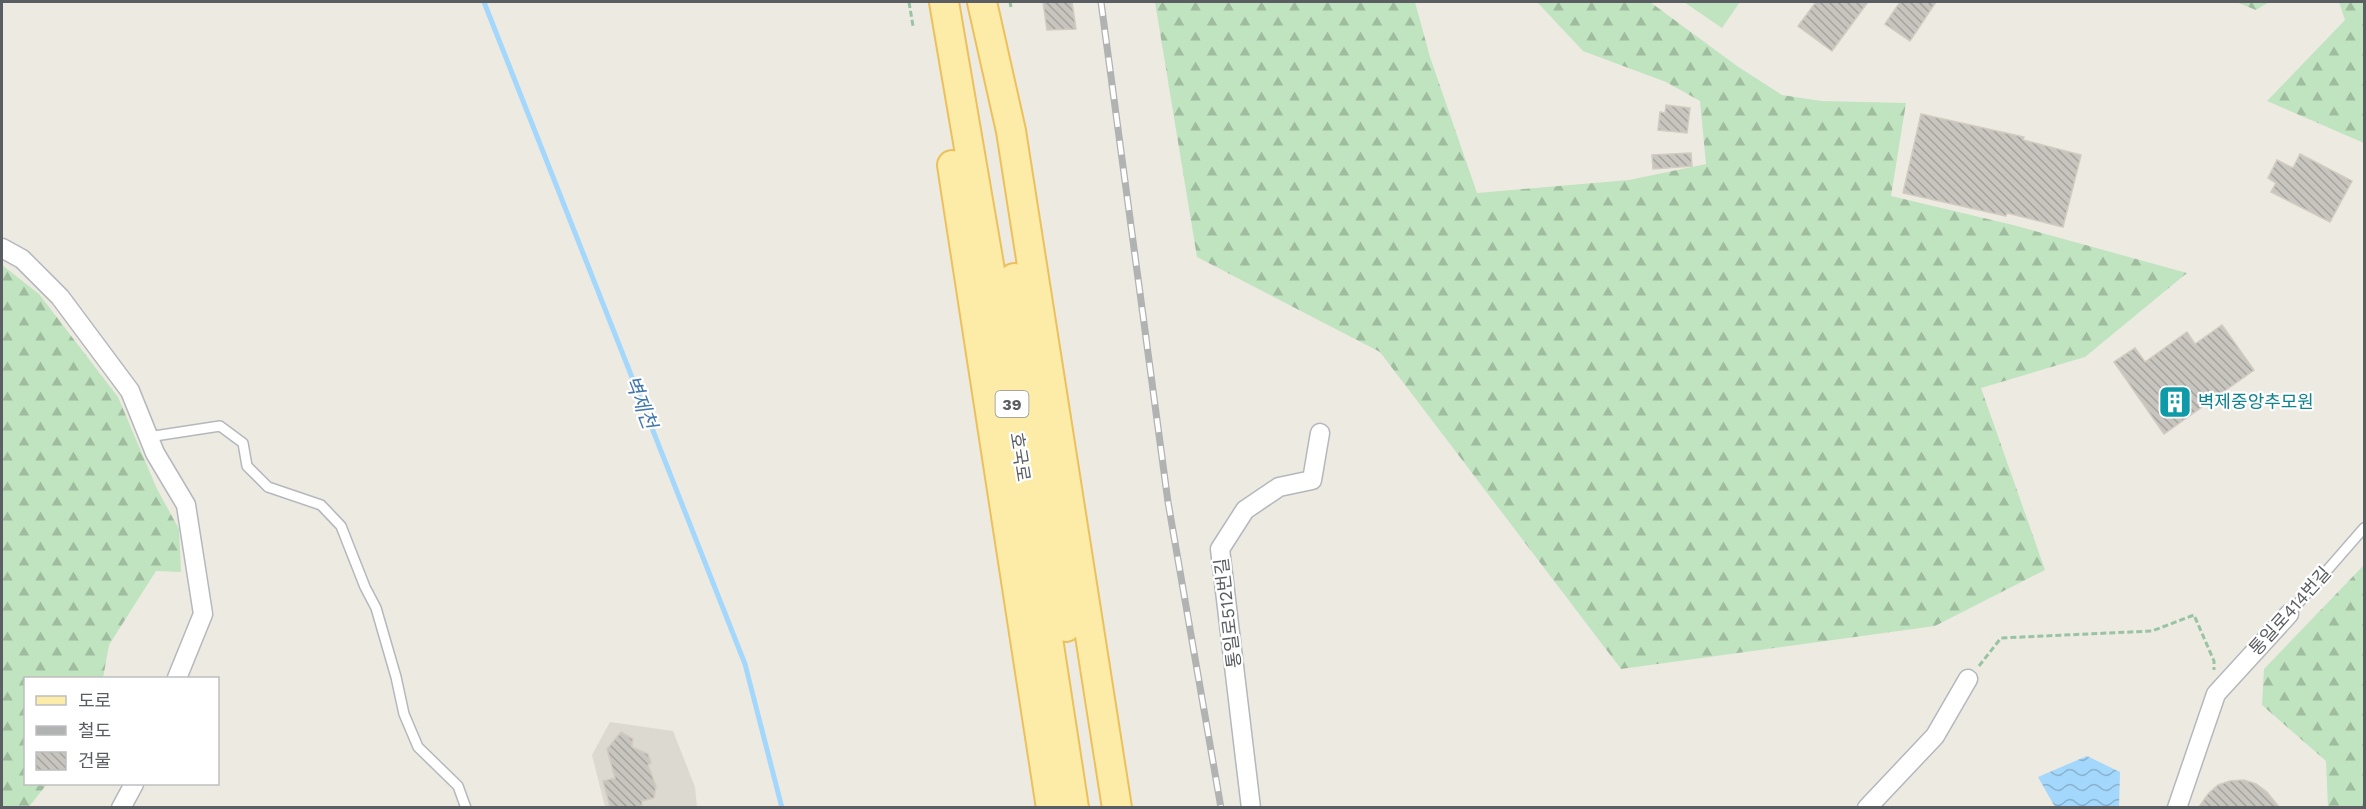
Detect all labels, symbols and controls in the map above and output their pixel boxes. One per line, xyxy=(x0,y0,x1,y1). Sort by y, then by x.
water label: 벽제천 xyxy=(620,372,663,434)
building icon: 벽제중앙추모원 xyxy=(2157,384,2193,420)
road number: 39 xyxy=(996,391,1028,417)
place label: 벽제중앙추모원 xyxy=(2198,391,2314,412)
street label: 호국로 xyxy=(1006,431,1035,483)
street label: 통일로512번길 xyxy=(1210,557,1245,669)
street label: 통일로414번길 xyxy=(2245,562,2335,659)
legend xyxy=(24,677,219,785)
text: 도로 xyxy=(78,690,111,711)
text: 철도 xyxy=(78,720,111,741)
text: 건물 xyxy=(78,750,111,771)

